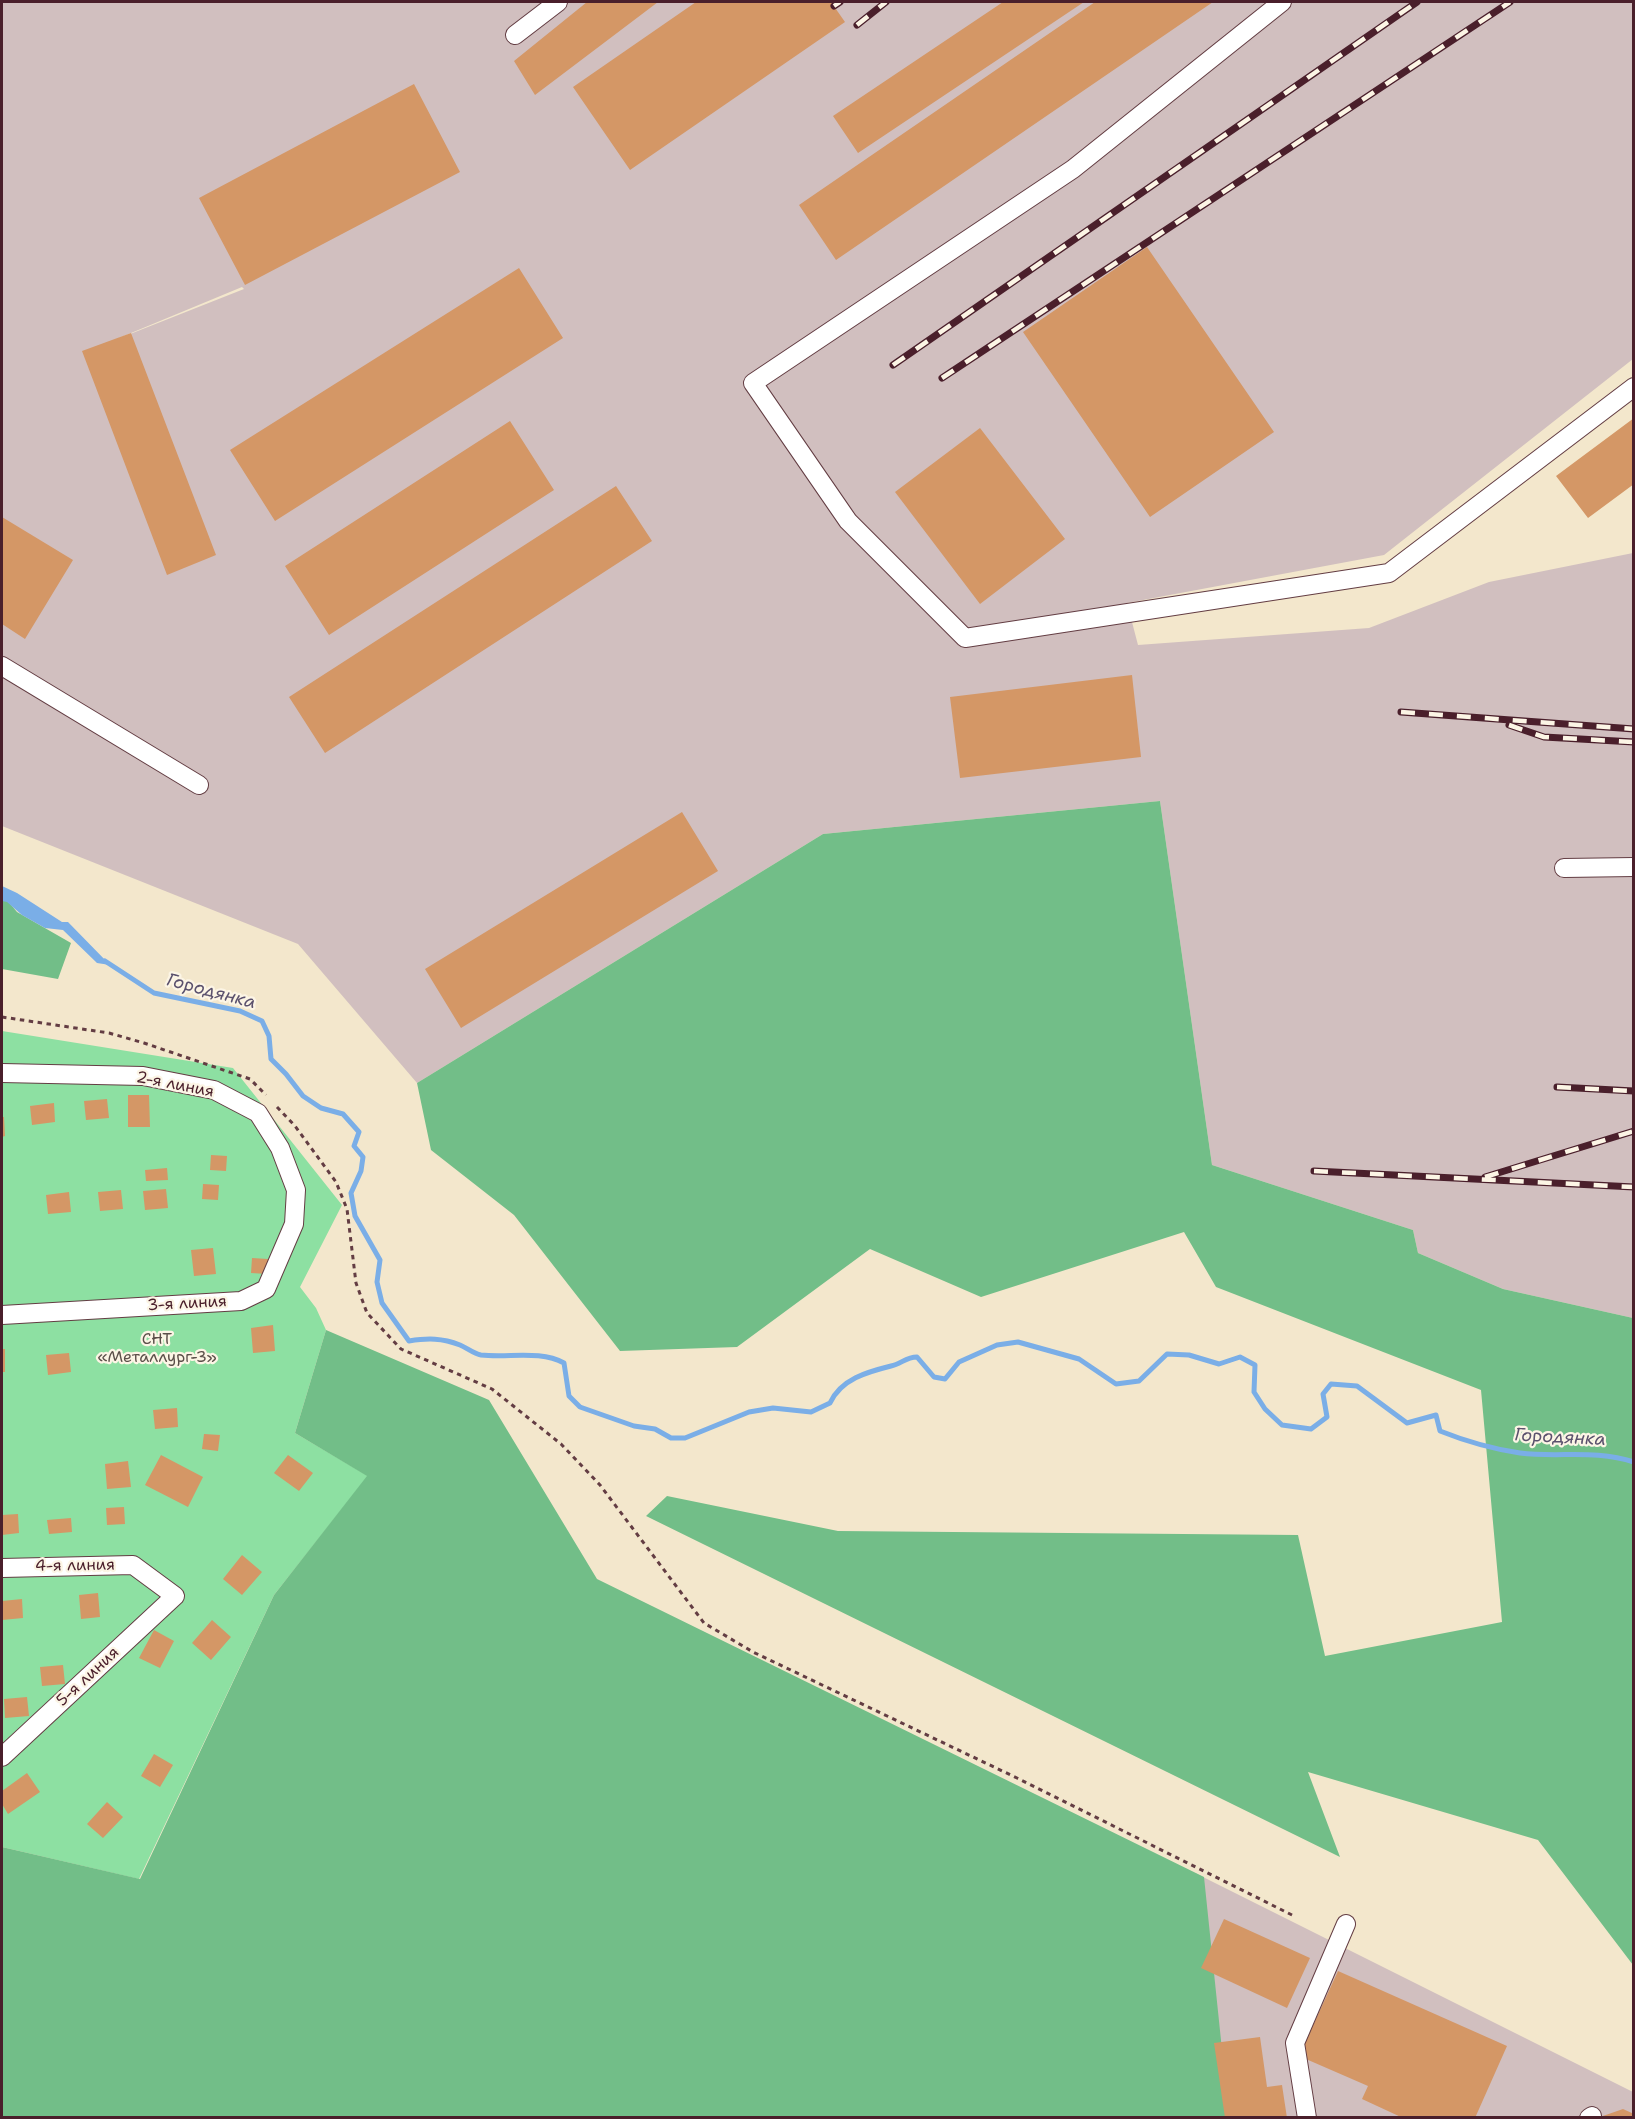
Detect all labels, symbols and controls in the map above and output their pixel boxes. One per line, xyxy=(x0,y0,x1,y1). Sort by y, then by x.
water label: Городянка xyxy=(164,970,258,1014)
street label: 2-я линия xyxy=(134,1068,216,1102)
street label: 3-я линия xyxy=(147,1292,227,1316)
park label: СНТ «Металлург-3» xyxy=(97,1330,217,1368)
water label: Городянка xyxy=(1514,1425,1606,1451)
street label: 4-я линия xyxy=(35,1556,115,1576)
street label: 5-я линия xyxy=(53,1643,123,1711)

